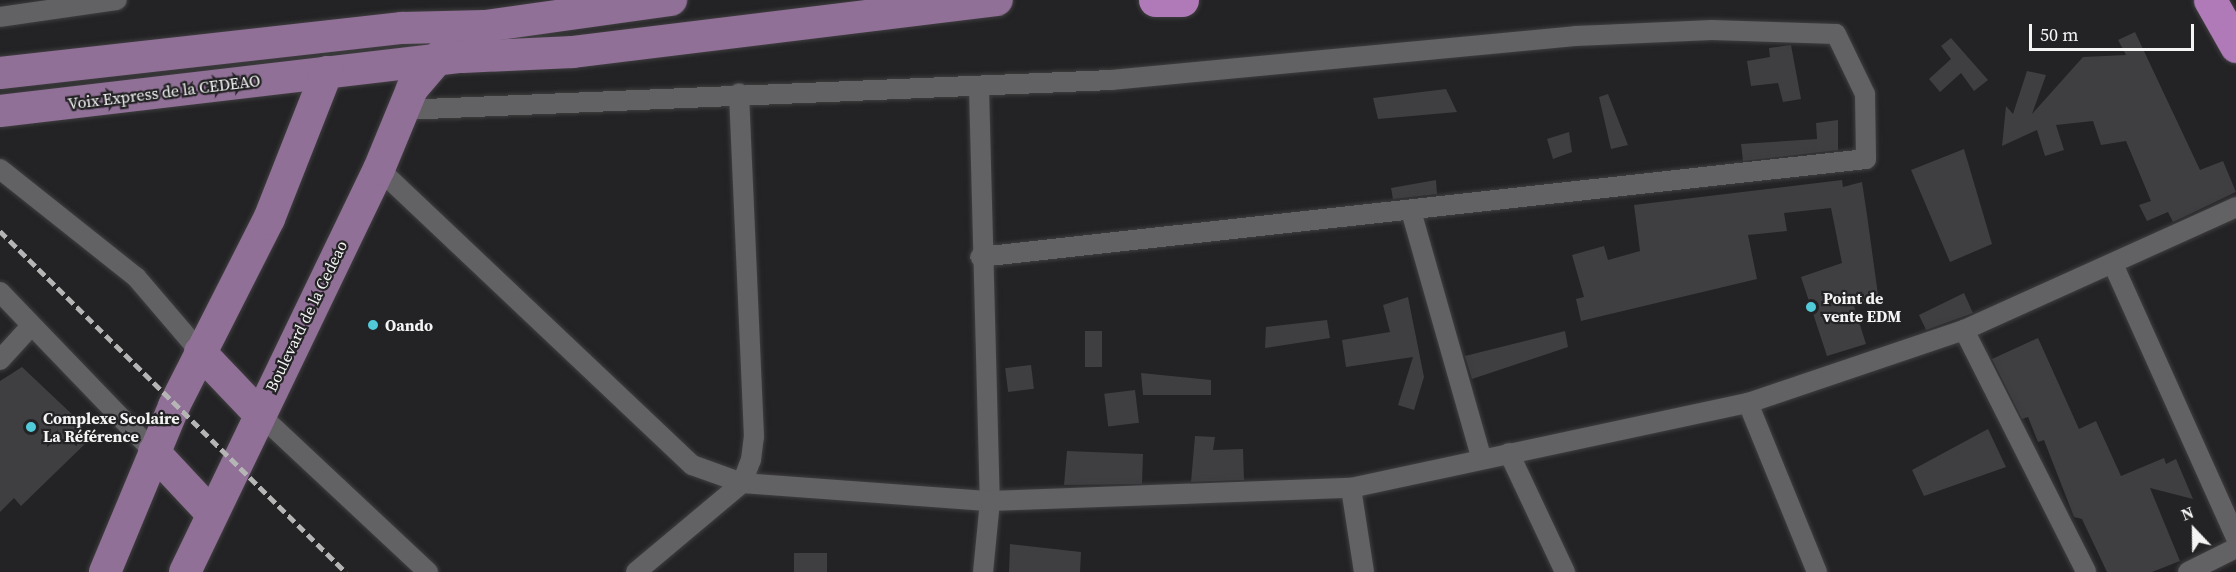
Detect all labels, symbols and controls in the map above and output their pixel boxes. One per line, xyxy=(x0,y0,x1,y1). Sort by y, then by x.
scale bar xyxy=(2032,12,2197,50)
text: 50 m xyxy=(2040,22,2078,47)
street label: Voix Express de la CEDEAO xyxy=(67,71,261,113)
street label: Boulevard de la Cedeao xyxy=(261,237,351,395)
place label: Point de vente EDM xyxy=(1823,288,1901,326)
marker: Point de vente EDM xyxy=(1804,300,1818,314)
place label: Oando xyxy=(385,315,433,335)
marker: Oando xyxy=(366,318,380,332)
place label: Complexe Scolaire La Référence xyxy=(43,408,179,446)
marker: Complexe Scolaire La Référence xyxy=(24,420,38,434)
north arrow xyxy=(2164,500,2224,560)
text: N xyxy=(2178,501,2197,526)

